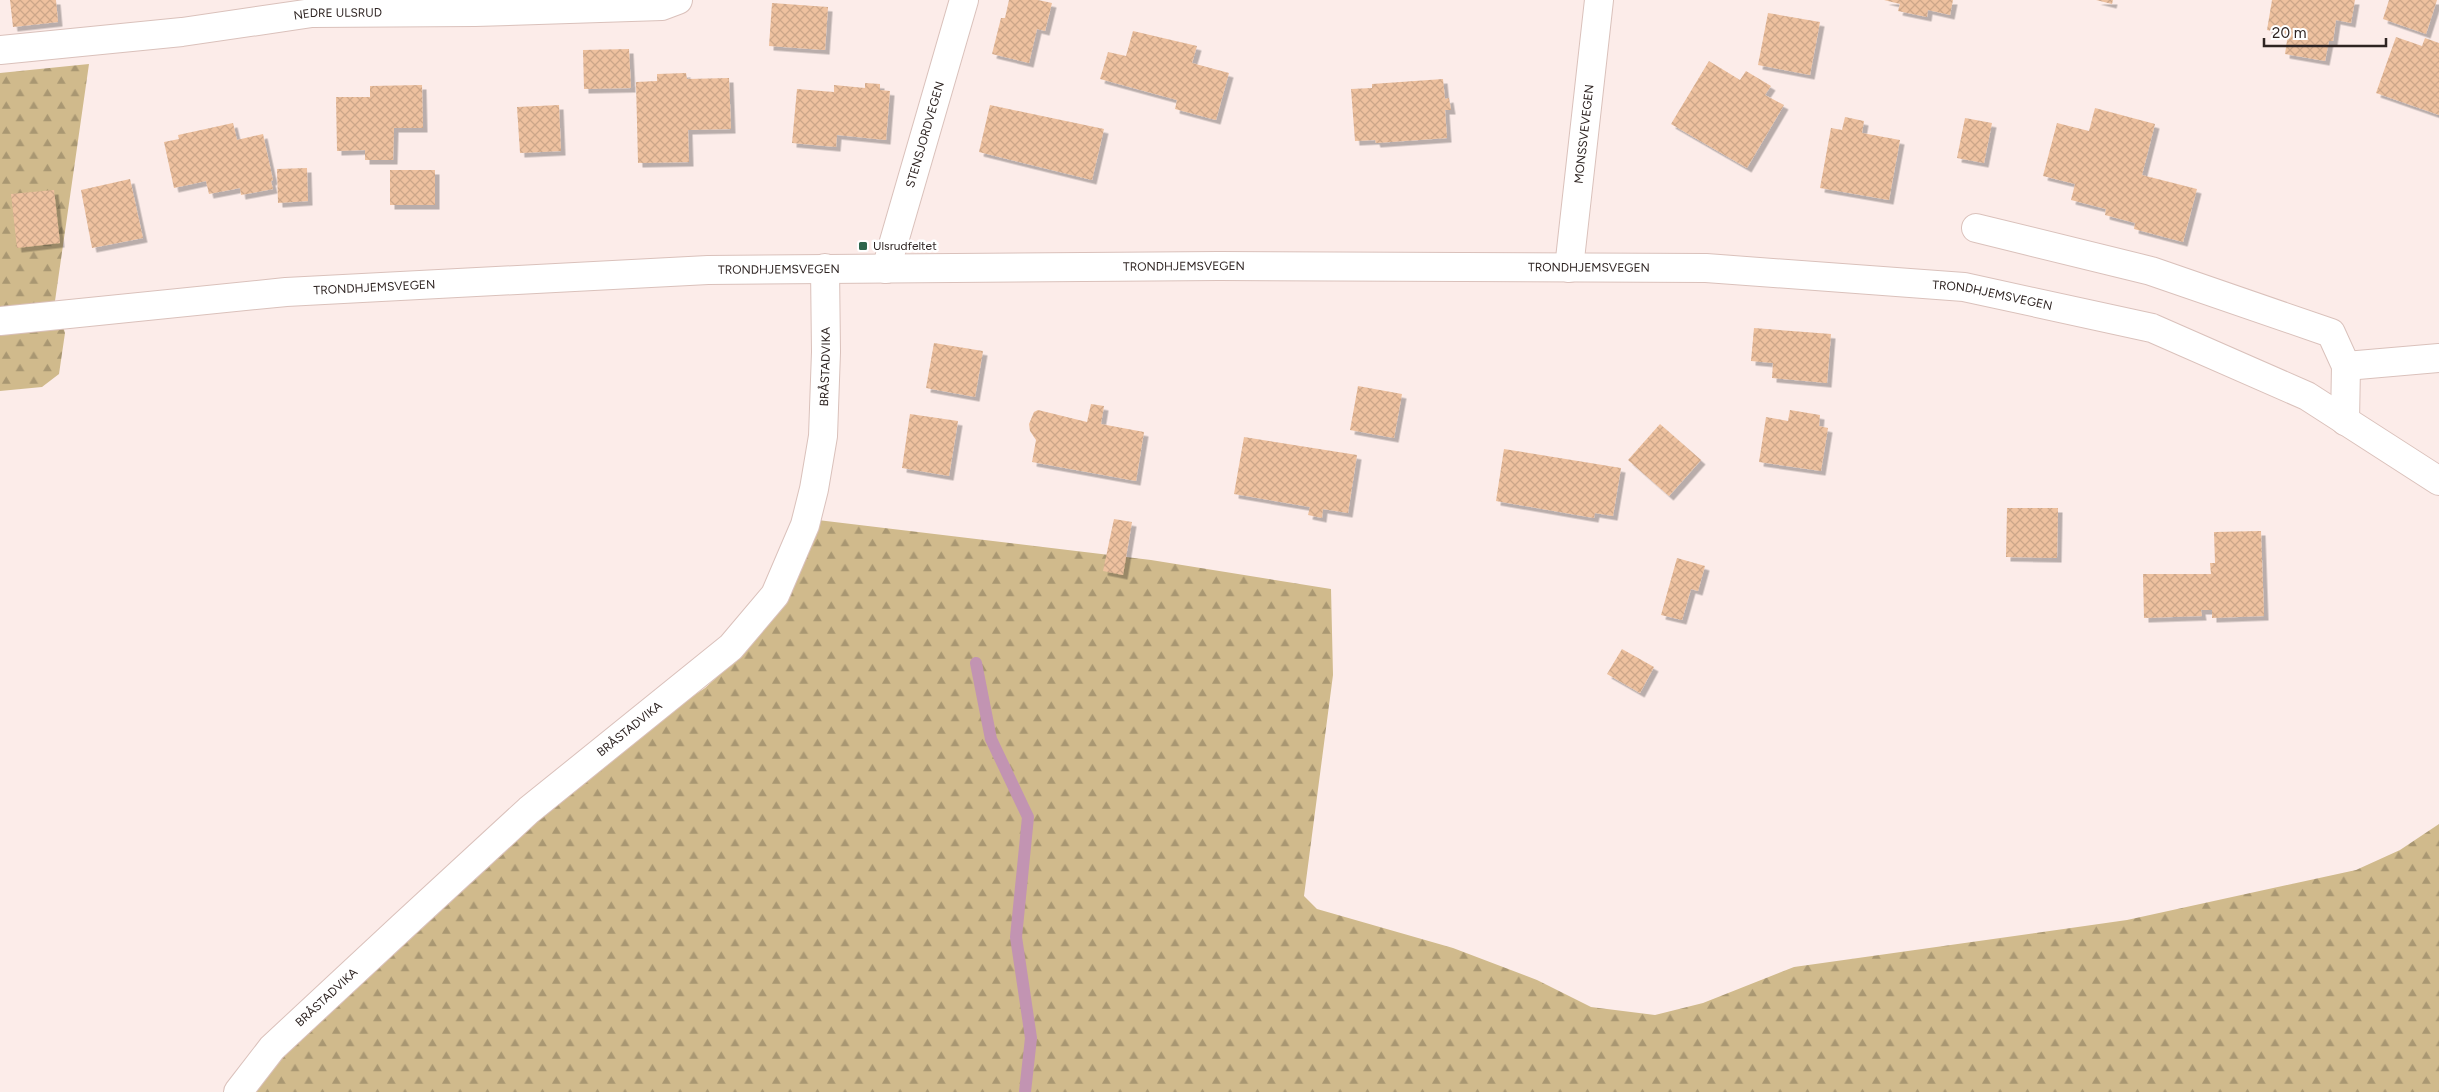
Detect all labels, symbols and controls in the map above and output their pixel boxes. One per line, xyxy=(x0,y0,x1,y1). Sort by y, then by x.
street label: NEDRE ULSRUD xyxy=(293,6,382,23)
scale bar xyxy=(2264,15,2386,47)
text: 20 m xyxy=(2272,24,2306,42)
street label: STENSJORDVEGEN xyxy=(903,80,947,189)
street label: MONSSVEVEGEN xyxy=(1572,83,1597,184)
place label: Ulsrudfeltet xyxy=(873,239,937,253)
marker: Ulsrudfeltet xyxy=(857,240,869,252)
street label: TRONDHJEMSVEGEN xyxy=(1123,259,1245,274)
street label: TRONDHJEMSVEGEN xyxy=(1528,260,1650,275)
street label: TRONDHJEMSVEGEN xyxy=(718,262,840,277)
street label: TRONDHJEMSVEGEN xyxy=(313,277,436,298)
street label: TRONDHJEMSVEGEN xyxy=(1932,278,2054,313)
street label: BRÅSTADVIKA xyxy=(817,327,833,407)
street label: BRÅSTADVIKA xyxy=(594,699,665,759)
street label: BRÅSTADVIKA xyxy=(293,965,360,1030)

